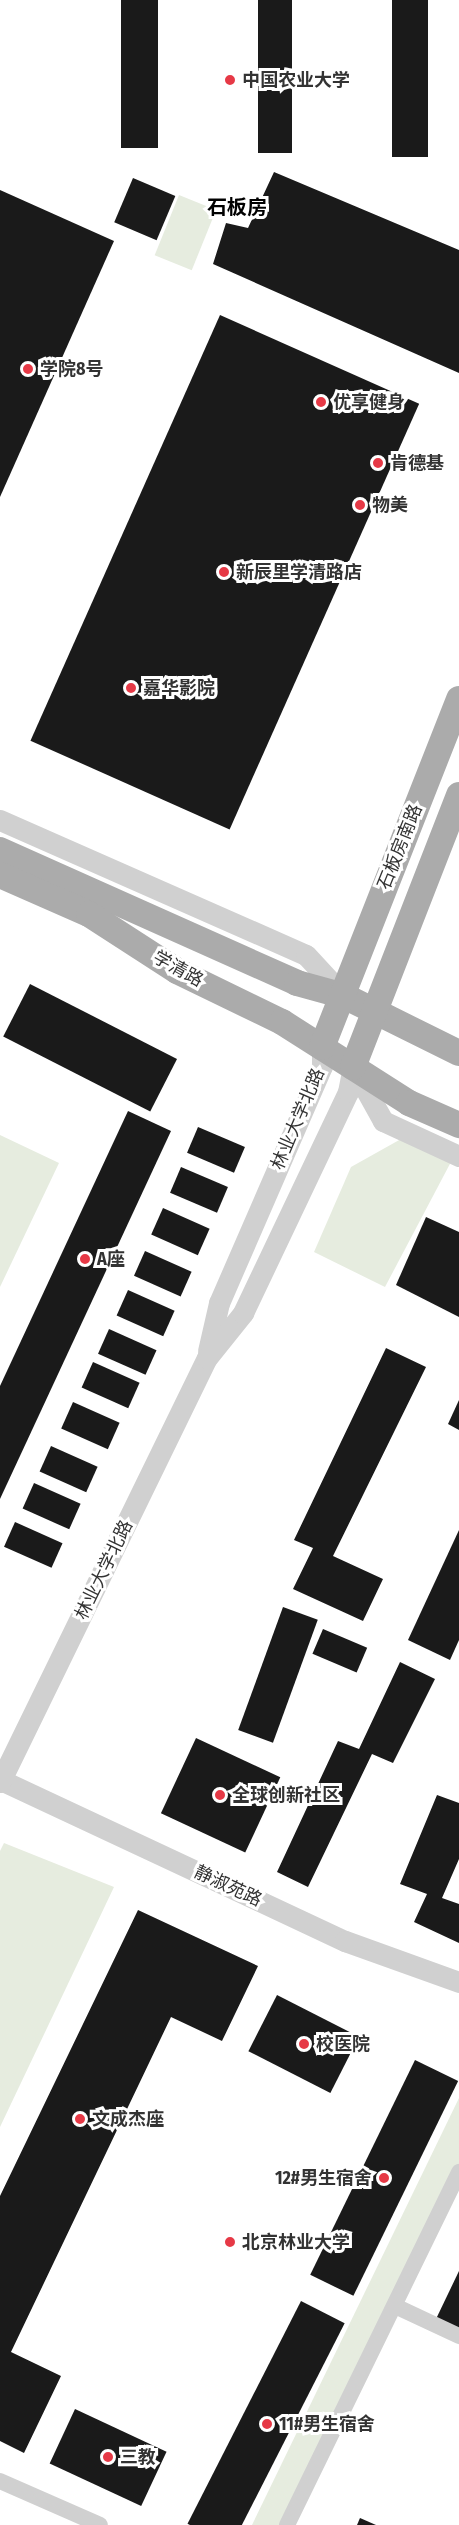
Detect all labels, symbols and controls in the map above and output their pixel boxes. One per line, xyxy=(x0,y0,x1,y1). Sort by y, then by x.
place label: 中国农业大学 xyxy=(242,69,350,91)
marker: 中国农业大学 xyxy=(223,73,237,87)
district label: 石板房 xyxy=(207,195,267,219)
place label: 学院8号 xyxy=(40,358,104,380)
marker: 学院8号 xyxy=(21,362,35,376)
place label: 优享健身 xyxy=(333,391,405,413)
marker: 优享健身 xyxy=(314,395,328,409)
place label: 肯德基 xyxy=(390,452,444,474)
marker: 肯德基 xyxy=(371,456,385,470)
place label: 物美 xyxy=(372,494,408,516)
marker: 物美 xyxy=(353,498,367,512)
place label: 新辰里学清路店 xyxy=(236,561,362,583)
marker: 新辰里学清路店 xyxy=(217,565,231,579)
place label: 嘉华影院 xyxy=(143,677,215,699)
marker: 嘉华影院 xyxy=(124,681,138,695)
street label: 石板房南路 xyxy=(373,801,427,893)
street label: 学清路 xyxy=(149,946,207,992)
street label: 林业大学北路 xyxy=(267,1065,329,1173)
place label: A座 xyxy=(97,1248,125,1270)
marker: A座 xyxy=(78,1252,92,1266)
street label: 林业大学北路 xyxy=(71,1517,137,1623)
place label: 全球创新社区 xyxy=(232,1784,340,1806)
marker: 全球创新社区 xyxy=(213,1788,227,1802)
street label: 静淑苑路 xyxy=(191,1861,265,1911)
place label: 校医院 xyxy=(316,2033,370,2055)
marker: 校医院 xyxy=(297,2037,311,2051)
place label: 文成杰座 xyxy=(92,2108,164,2130)
marker: 文成杰座 xyxy=(73,2112,87,2126)
place label: 12#男生宿舍 xyxy=(275,2167,372,2189)
marker: 12#男生宿舍 xyxy=(377,2171,391,2185)
place label: 北京林业大学 xyxy=(242,2231,350,2253)
marker: 北京林业大学 xyxy=(223,2235,237,2249)
place label: 11#男生宿舍 xyxy=(279,2413,375,2435)
marker: 11#男生宿舍 xyxy=(260,2417,274,2431)
place label: 三教 xyxy=(120,2446,156,2468)
marker: 三教 xyxy=(101,2450,115,2464)

